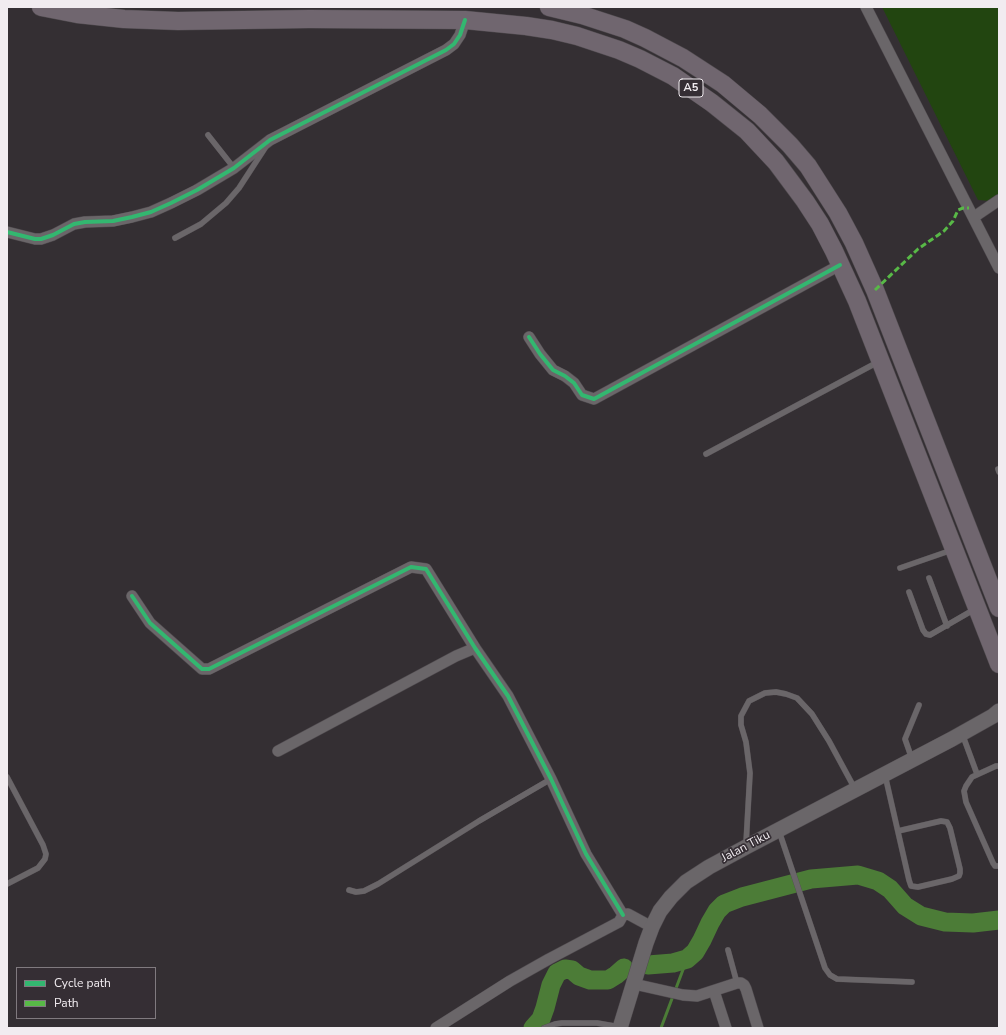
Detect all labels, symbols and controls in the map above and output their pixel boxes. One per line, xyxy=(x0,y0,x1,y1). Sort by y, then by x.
road number: A5 xyxy=(679,79,703,97)
street label: Jalan Tiku xyxy=(719,828,773,866)
legend xyxy=(16,967,156,1019)
text: Cycle path xyxy=(54,975,111,991)
text: Path xyxy=(54,995,79,1011)

